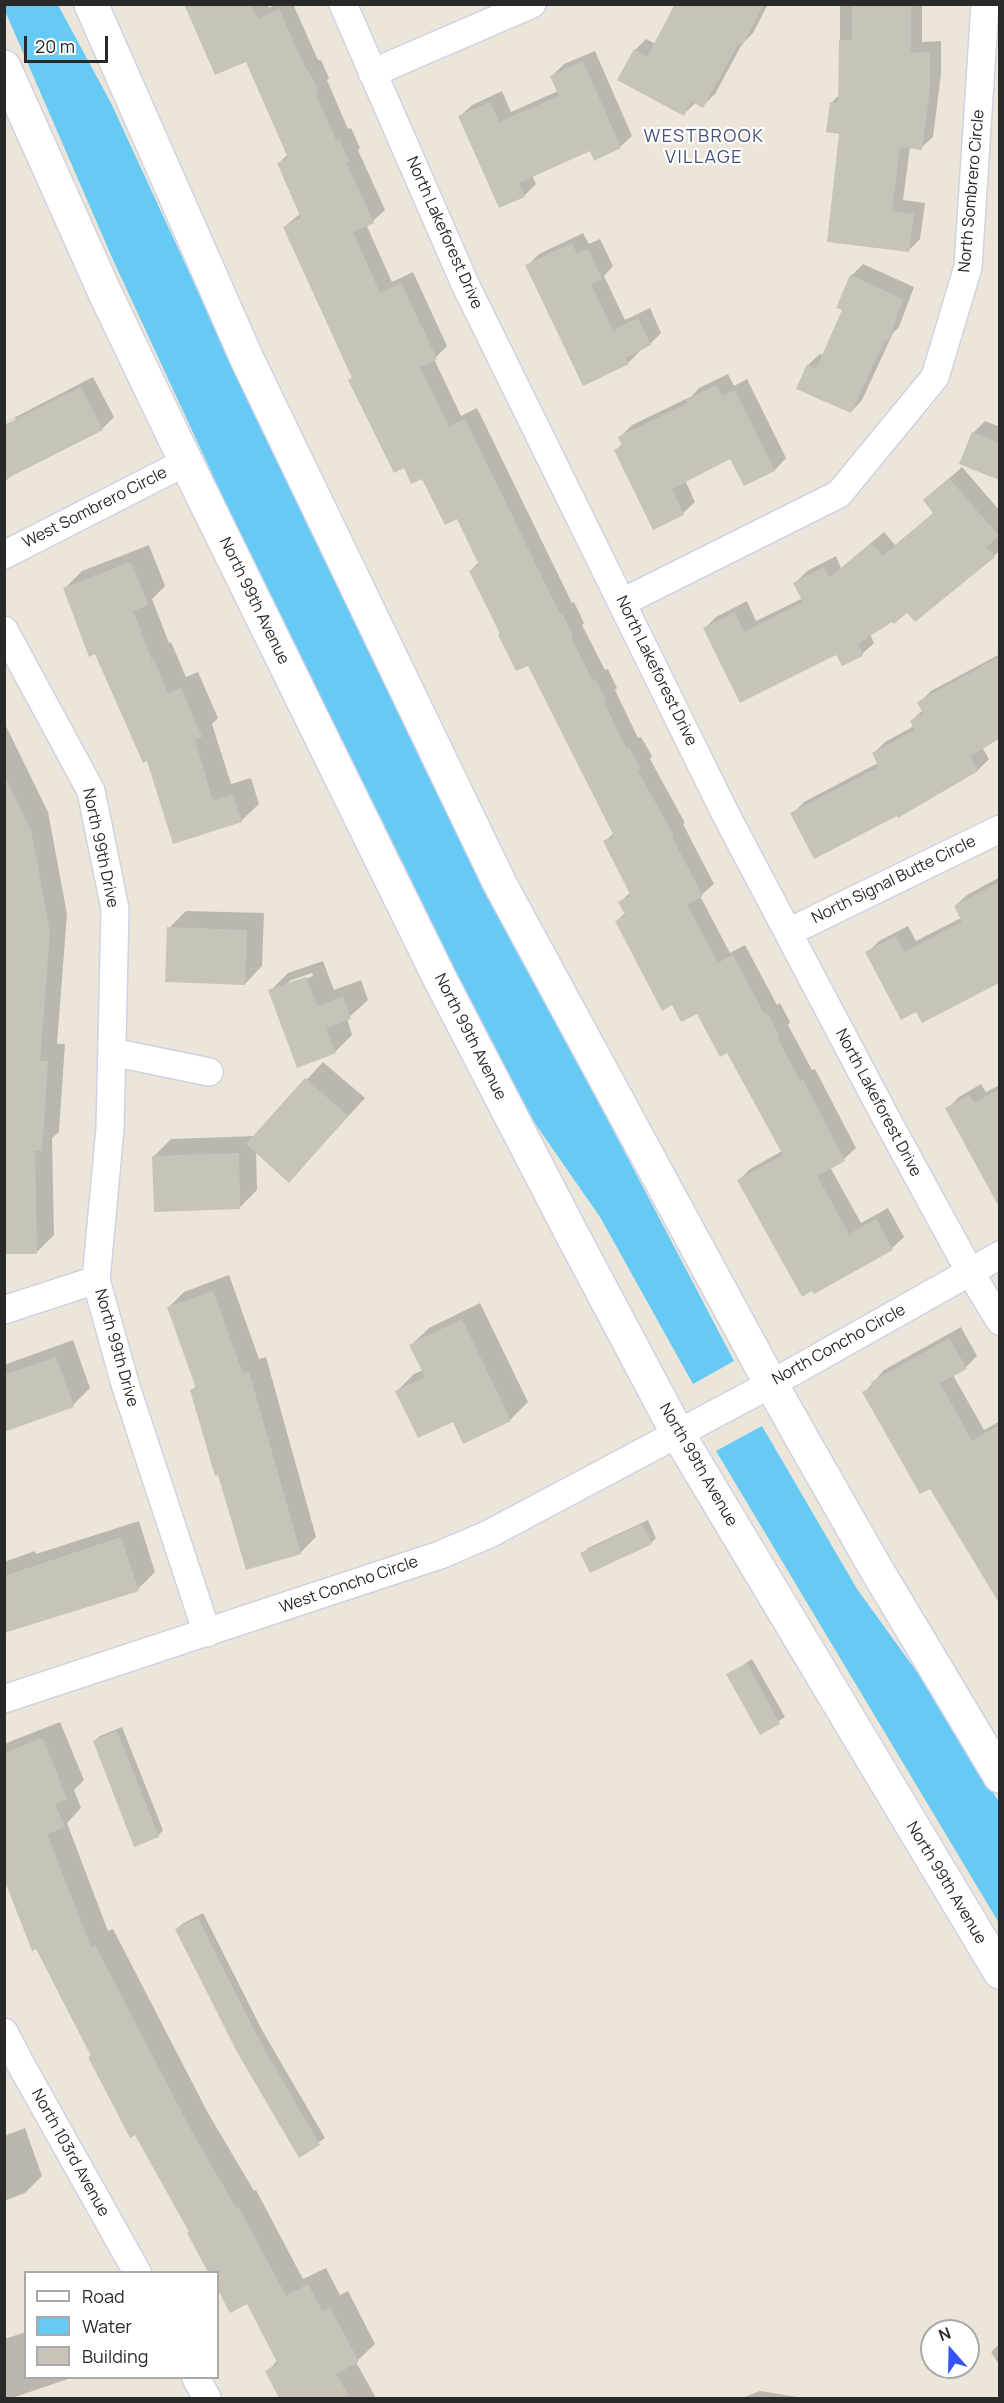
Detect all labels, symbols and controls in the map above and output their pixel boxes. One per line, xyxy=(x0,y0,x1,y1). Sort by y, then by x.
scale bar xyxy=(27,24,111,62)
text: 20 m xyxy=(35,34,75,58)
street label: North Sombrero Circle xyxy=(955,109,989,273)
district label: WESTBROOK VILLAGE xyxy=(643,126,765,168)
street label: North Lakeforest Drive xyxy=(402,154,486,312)
street label: West Sombrero Circle xyxy=(20,463,170,553)
street label: North 99th Avenue xyxy=(215,534,293,668)
street label: North Lakeforest Drive xyxy=(611,593,701,749)
street label: North 99th Drive xyxy=(78,786,122,910)
street label: North Signal Butte Circle xyxy=(809,832,979,928)
street label: North 99th Avenue xyxy=(430,971,510,1103)
street label: North Lakeforest Drive xyxy=(831,1026,925,1180)
street label: North 99th Drive xyxy=(90,1287,142,1409)
street label: North Concho Circle xyxy=(769,1300,909,1390)
street label: North 99th Avenue xyxy=(655,1400,741,1530)
street label: West Concho Circle xyxy=(277,1552,421,1618)
street label: North 99th Avenue xyxy=(902,1818,990,1948)
street label: North 103rd Avenue xyxy=(27,2086,113,2220)
legend xyxy=(24,2271,219,2379)
text: Road xyxy=(82,2284,125,2308)
text: Water xyxy=(82,2314,132,2338)
north arrow xyxy=(920,2319,980,2379)
text: N xyxy=(935,2322,954,2346)
text: Building xyxy=(82,2344,148,2368)

